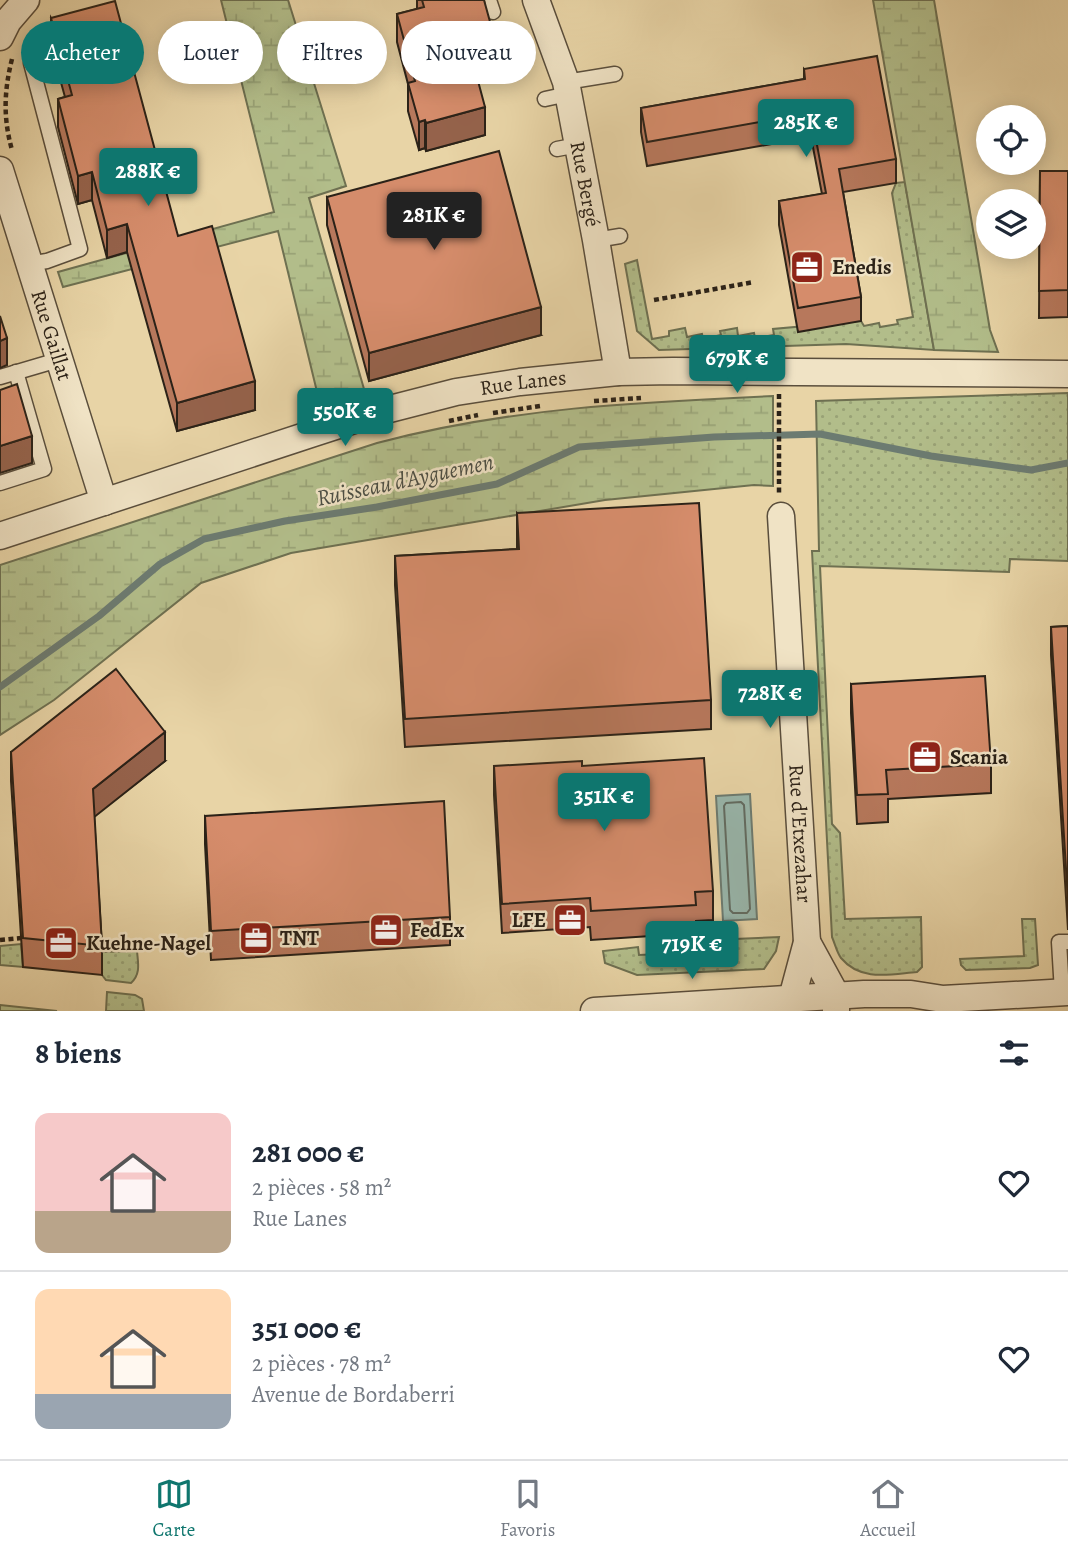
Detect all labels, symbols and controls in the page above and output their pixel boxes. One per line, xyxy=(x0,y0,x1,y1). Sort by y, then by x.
chip: Acheter xyxy=(21,21,144,84)
chip: Louer xyxy=(158,21,263,84)
chip: Filtres xyxy=(277,21,387,84)
chip: Nouveau xyxy=(401,21,536,84)
pin: 285K € xyxy=(749,100,863,159)
map controls xyxy=(976,105,1046,259)
button: locate xyxy=(976,105,1046,175)
text: 285K € xyxy=(774,106,838,137)
street label: Rue Bergé xyxy=(563,139,607,229)
pin: 288K € xyxy=(91,148,205,208)
text: 288K € xyxy=(115,155,181,186)
button: layers xyxy=(976,189,1046,259)
pin: 281K € xyxy=(377,192,491,252)
text: 281K € xyxy=(403,199,465,230)
office icon: Enedis xyxy=(788,248,826,286)
place label: Enedis xyxy=(832,253,892,281)
street label: Rue Gaillat xyxy=(24,286,79,384)
pin: 679K € xyxy=(680,336,794,395)
text: 679K € xyxy=(705,342,769,373)
street label: Rue Lanes xyxy=(478,363,568,402)
pin: 550K € xyxy=(288,388,402,448)
text: 550K € xyxy=(313,395,377,426)
water label: Ruisseau d'Ayguemen xyxy=(314,446,496,514)
pin: 728K € xyxy=(713,670,827,730)
text: 728K € xyxy=(738,677,802,708)
office icon: Scania xyxy=(906,738,944,776)
place label: Scania xyxy=(950,743,1009,771)
street label: Rue d'Etxezahar xyxy=(782,763,819,904)
pin: 351K € xyxy=(547,774,661,833)
text: 351K € xyxy=(574,780,634,811)
office icon: LFE xyxy=(551,901,589,939)
place label: LFE xyxy=(511,906,546,934)
office icon: FedEx xyxy=(367,911,405,949)
place label: FedEx xyxy=(410,916,465,944)
office icon: TNT xyxy=(237,919,275,957)
pin: 719K € xyxy=(635,922,749,981)
office icon: Kuehne-Nagel xyxy=(42,924,80,962)
place label: TNT xyxy=(280,924,319,952)
text: 719K € xyxy=(661,928,723,959)
place label: Kuehne-Nagel xyxy=(86,929,211,957)
text: 8 biens xyxy=(35,1033,122,1073)
icon: filters xyxy=(995,1034,1033,1072)
text: 281 000 € xyxy=(252,1132,365,1172)
icon: home xyxy=(91,1141,175,1225)
icon: heart xyxy=(995,1164,1033,1202)
text: 2 pièces · 58 m² xyxy=(252,1172,391,1203)
text: Rue Lanes xyxy=(252,1203,347,1234)
text: 351 000 € xyxy=(252,1308,361,1348)
icon: home xyxy=(91,1317,175,1401)
icon: heart xyxy=(995,1340,1033,1378)
text: 2 pièces · 78 m² xyxy=(252,1348,391,1379)
text: Avenue de Bordaberri xyxy=(252,1379,455,1410)
tab: Carte xyxy=(152,1475,195,1543)
tab: Favoris xyxy=(500,1475,555,1543)
tab: Accueil xyxy=(860,1475,916,1543)

